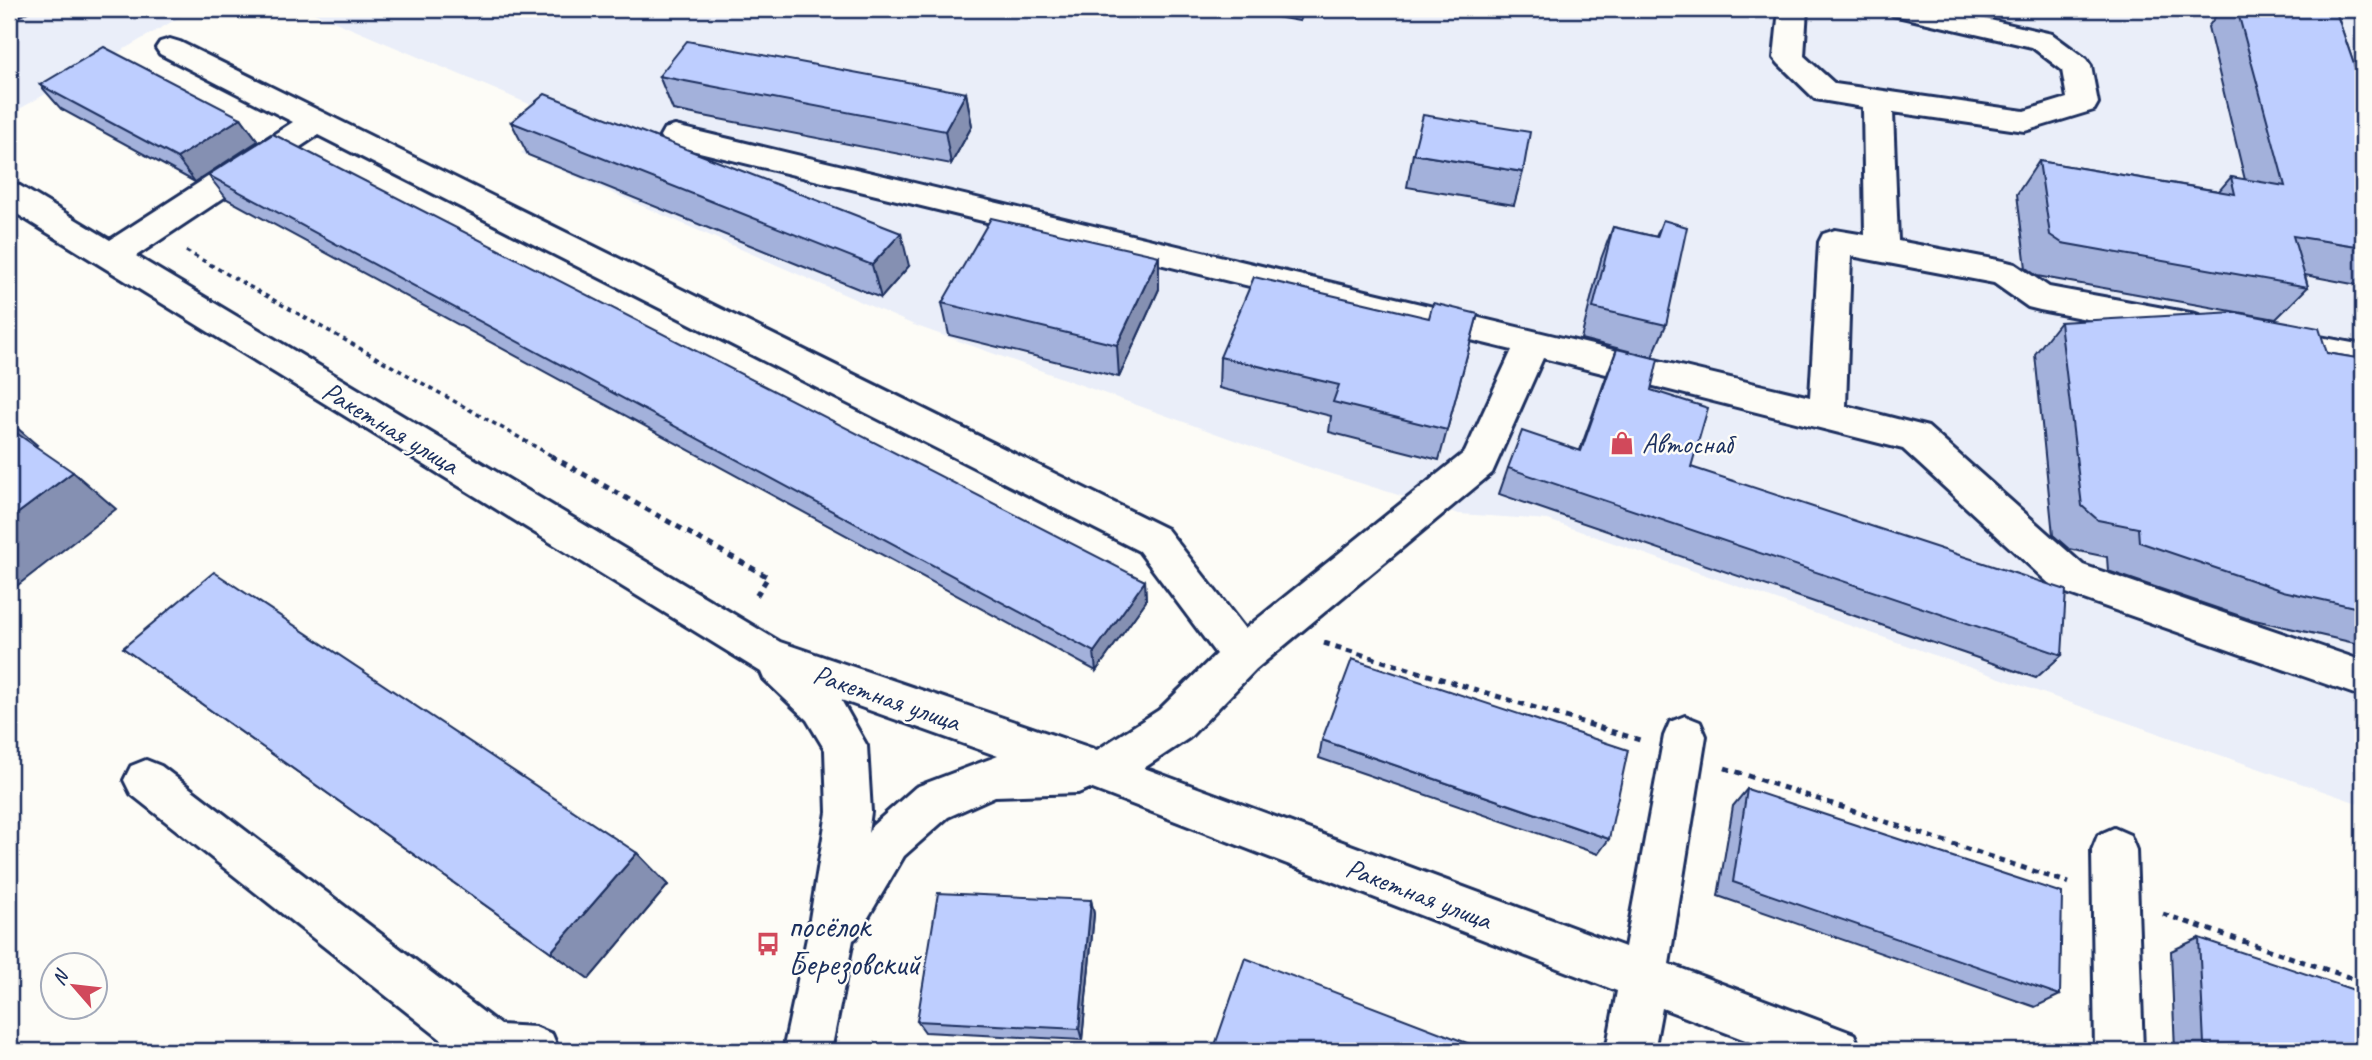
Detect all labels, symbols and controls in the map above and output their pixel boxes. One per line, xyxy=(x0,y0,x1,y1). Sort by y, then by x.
street label: Ракетная улица xyxy=(316,373,467,483)
place label: Автоснаб xyxy=(1642,426,1737,461)
shop icon: Автоснаб xyxy=(1608,429,1636,457)
street label: Ракетная улица xyxy=(809,656,967,739)
street label: Ракетная улица xyxy=(1341,850,1498,938)
place label: посёлок Березовский xyxy=(788,905,923,985)
bus stop icon: посёлок Березовский xyxy=(754,930,782,958)
north arrow xyxy=(38,951,108,1021)
text: N xyxy=(47,965,75,989)

